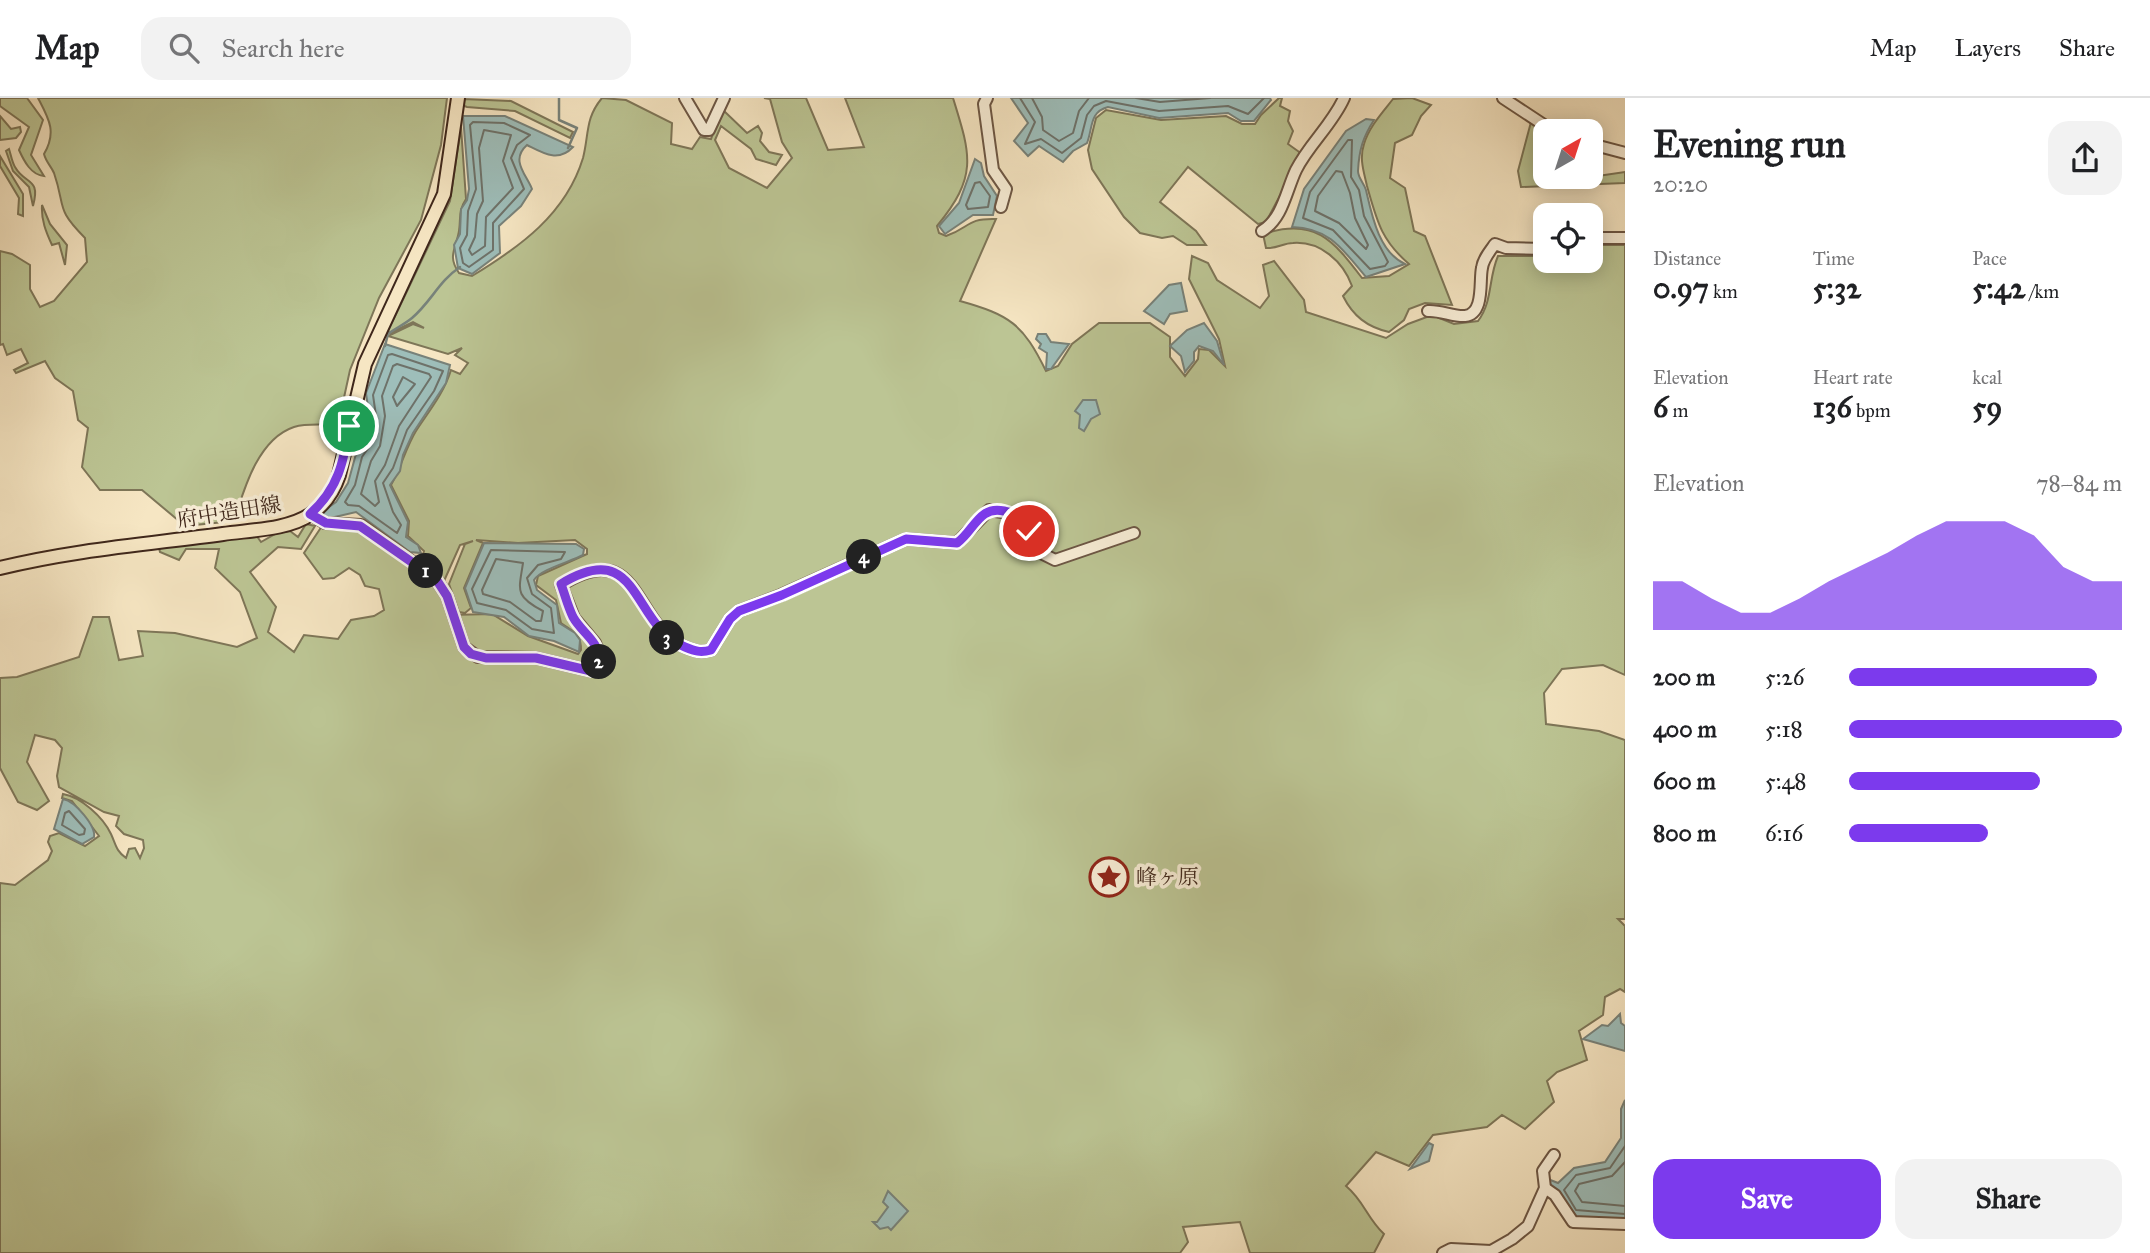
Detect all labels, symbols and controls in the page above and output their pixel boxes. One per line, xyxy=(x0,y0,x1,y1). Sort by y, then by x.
search box xyxy=(141,17,631,80)
text: Map xyxy=(35,28,99,68)
icon: search xyxy=(165,29,203,67)
text: Search here xyxy=(221,32,345,64)
text: Map xyxy=(1870,33,1917,63)
text: Layers xyxy=(1955,33,2021,63)
text: Share xyxy=(2059,33,2115,63)
north arrow xyxy=(1533,119,1603,189)
map controls xyxy=(1533,119,1603,273)
text: Evening run xyxy=(1653,121,1846,167)
button: share xyxy=(2048,121,2122,195)
text: 20:20 xyxy=(1653,170,1708,198)
button: locate xyxy=(1533,203,1603,273)
text: Distance xyxy=(1653,247,1721,270)
text: Time xyxy=(1813,247,1855,270)
text: Pace xyxy=(1972,247,2007,270)
text: 0.97 xyxy=(1653,270,1709,306)
text: 5:32 xyxy=(1813,270,1861,306)
text: 5:42 xyxy=(1972,270,2025,306)
text: km xyxy=(1709,280,1738,303)
text: /km xyxy=(2025,280,2059,303)
text: Elevation xyxy=(1653,366,1728,389)
text: Heart rate xyxy=(1813,366,1893,389)
text: kcal xyxy=(1972,366,2002,389)
text: 6 xyxy=(1653,389,1668,425)
text: 136 xyxy=(1813,389,1852,425)
text: 59 xyxy=(1972,389,2002,425)
pin xyxy=(319,396,379,456)
text: m xyxy=(1668,399,1688,422)
text: bpm xyxy=(1852,399,1891,422)
icon: arrive xyxy=(330,407,368,445)
text: Elevation xyxy=(1653,469,1744,497)
text: 78–84 m xyxy=(2036,469,2122,497)
street label: 府中造田線 xyxy=(175,491,283,533)
pin xyxy=(999,501,1059,561)
icon: check xyxy=(1010,512,1048,550)
pin: 4 xyxy=(846,540,882,574)
text: 4 xyxy=(858,545,869,568)
pin: 1 xyxy=(408,554,444,588)
text: 1 xyxy=(422,559,429,582)
pin: 3 xyxy=(650,620,684,656)
text: 3 xyxy=(663,626,670,649)
pin: 2 xyxy=(582,644,616,680)
text: 2 xyxy=(594,650,603,673)
text: 200 m xyxy=(1653,663,1715,691)
text: 5:26 xyxy=(1765,663,1805,691)
text: 400 m xyxy=(1653,715,1717,743)
text: 5:18 xyxy=(1765,715,1803,743)
text: 600 m xyxy=(1653,767,1716,795)
text: 5:48 xyxy=(1765,767,1807,795)
text: 800 m xyxy=(1653,819,1716,847)
text: 6:16 xyxy=(1765,819,1803,847)
place icon: 峰ヶ原 xyxy=(1088,856,1130,898)
place label: 峰ヶ原 xyxy=(1136,864,1199,890)
button: Save xyxy=(1653,1159,1881,1239)
button: Share xyxy=(1895,1159,2122,1239)

